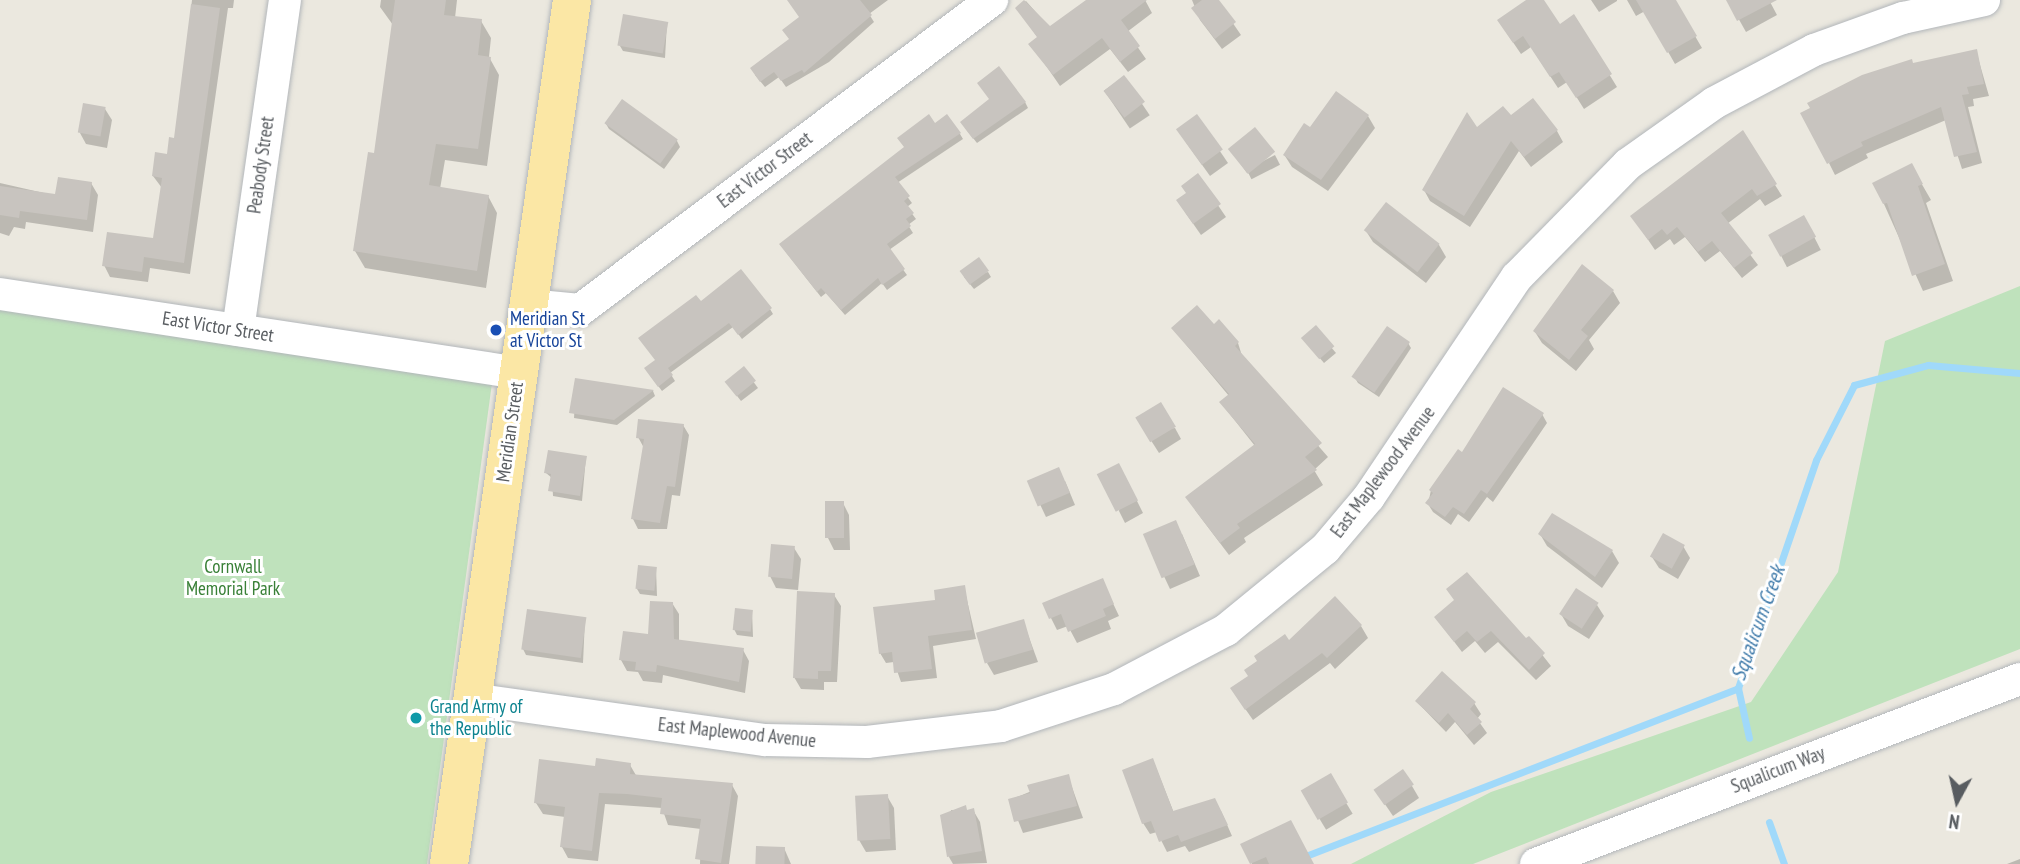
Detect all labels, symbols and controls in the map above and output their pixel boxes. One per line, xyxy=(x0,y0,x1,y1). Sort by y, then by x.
street label: Peabody Street xyxy=(243,115,279,215)
street label: East Victor Street xyxy=(713,127,817,213)
street label: East Victor Street xyxy=(160,307,276,347)
place label: Meridian St at Victor St xyxy=(510,308,585,352)
marker: Meridian St at Victor St xyxy=(488,322,504,338)
street label: Meridian Street xyxy=(492,380,528,484)
street label: East Maplewood Avenue xyxy=(1326,402,1440,542)
park label: Cornwall Memorial Park xyxy=(186,556,280,600)
water label: Squalicum Creek xyxy=(1726,562,1790,684)
place label: Grand Army of the Republic xyxy=(430,696,523,740)
marker: Grand Army of the Republic xyxy=(408,710,424,726)
street label: East Maplewood Avenue xyxy=(657,713,817,753)
street label: Squalicum Way xyxy=(1728,742,1828,798)
north arrow xyxy=(1922,766,1992,836)
text: N xyxy=(1947,809,1961,834)

